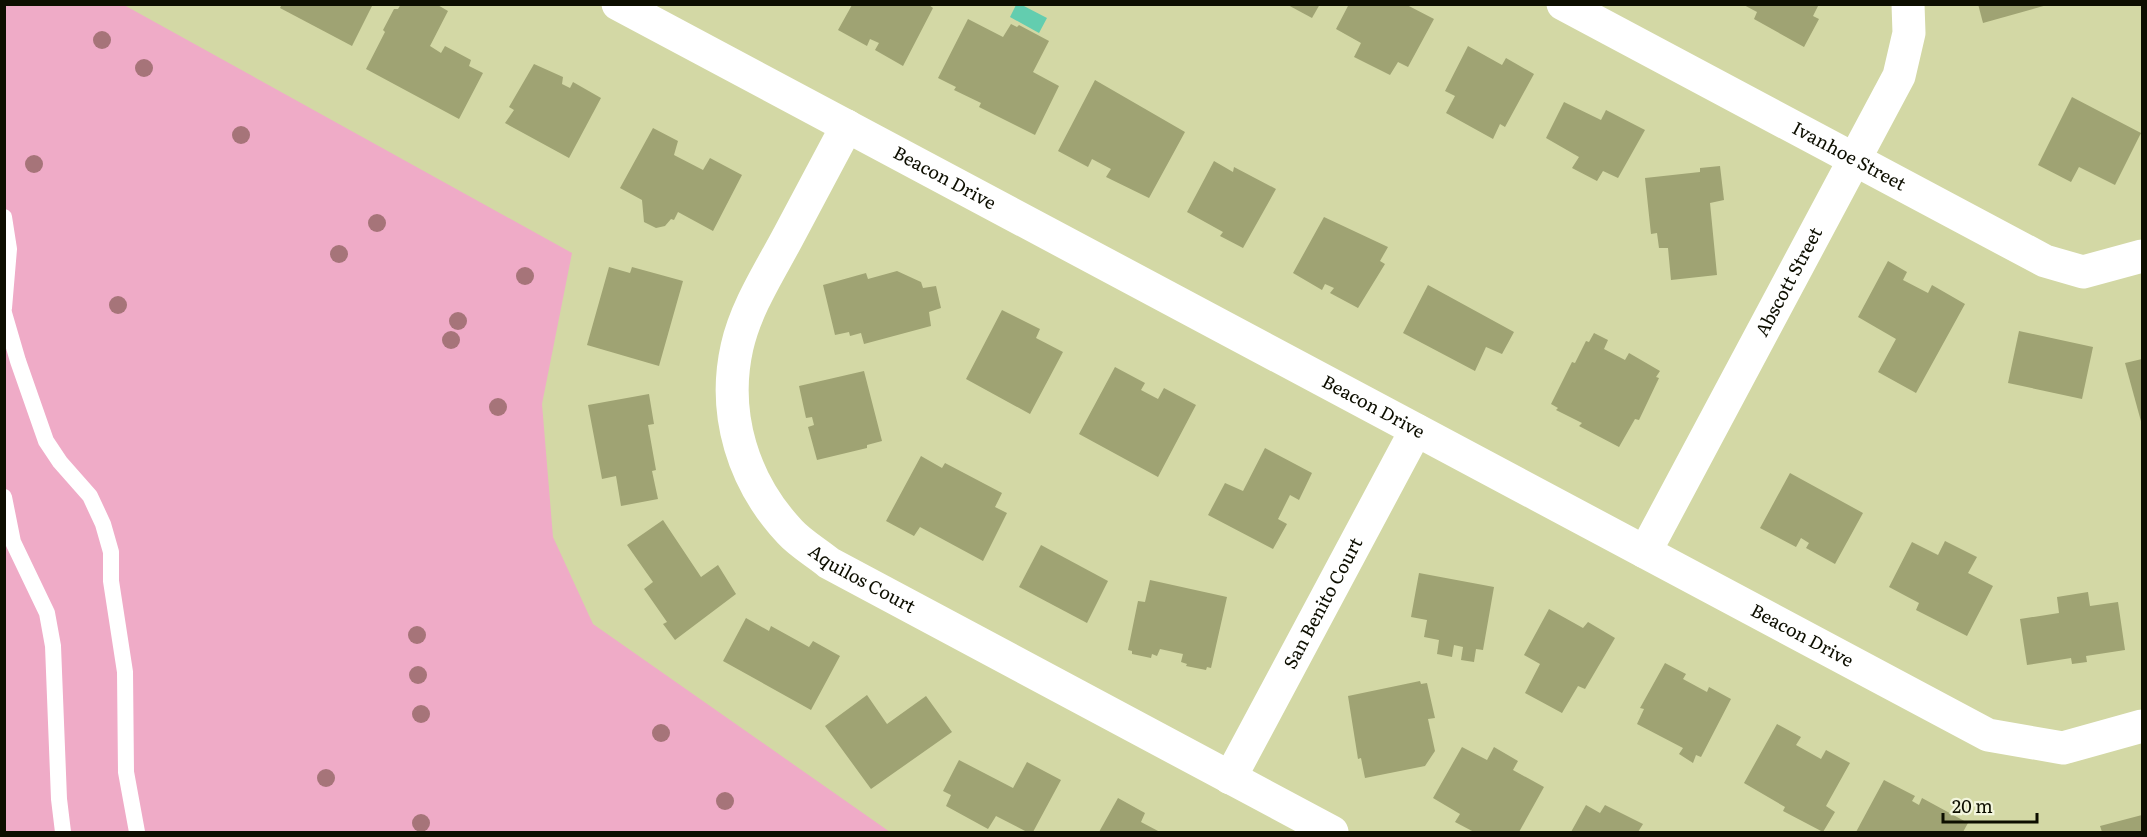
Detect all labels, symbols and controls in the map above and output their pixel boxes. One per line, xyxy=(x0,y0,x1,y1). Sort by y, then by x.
street label: Ivanhoe Street xyxy=(1788,114,1912,197)
street label: Beacon Drive xyxy=(889,138,1001,215)
street label: Abscott Street xyxy=(1747,221,1828,341)
street label: Beacon Drive xyxy=(1318,367,1430,444)
street label: San Benito Court xyxy=(1276,531,1369,673)
street label: Aquilos Court xyxy=(803,537,921,619)
street label: Beacon Drive xyxy=(1747,596,1859,673)
scale bar xyxy=(1943,786,2038,824)
text: 20 m xyxy=(1952,792,1993,819)

